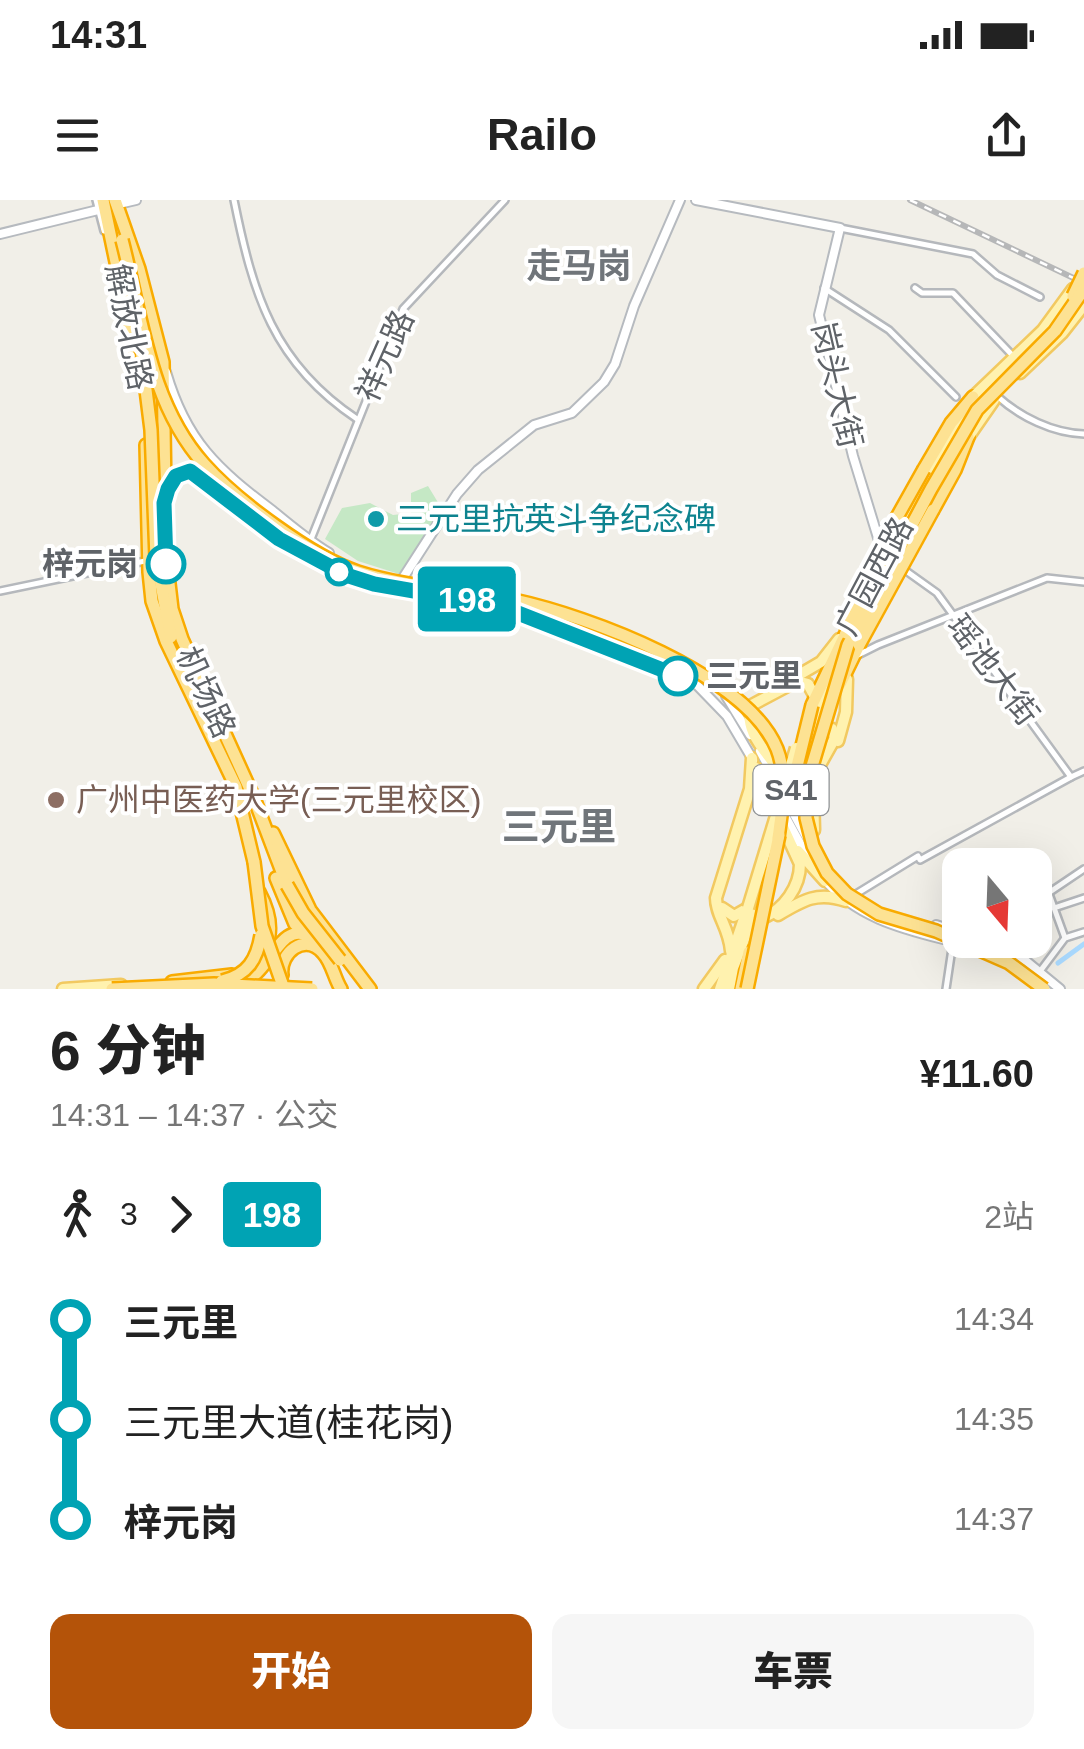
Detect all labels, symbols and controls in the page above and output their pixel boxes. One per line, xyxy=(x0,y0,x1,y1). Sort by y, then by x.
text: 14:31 xyxy=(50,14,147,56)
icon: menu xyxy=(50,108,105,163)
icon: share xyxy=(979,108,1034,163)
text: Railo xyxy=(487,109,597,160)
district label: 走马岗 xyxy=(526,246,632,285)
street label: 解放北路 xyxy=(99,261,159,393)
street label: 祥元路 xyxy=(349,305,421,407)
street label: 岗头大街 xyxy=(805,319,869,451)
place label: 三元里抗英斗争纪念碑 xyxy=(396,501,716,537)
marker: 三元里抗英斗争纪念碑 xyxy=(365,508,387,530)
street label: 广园西路 xyxy=(828,511,920,641)
marker: 梓元岗 xyxy=(147,545,185,583)
place label: 梓元岗 xyxy=(42,546,138,582)
unlabelled marker xyxy=(326,559,352,585)
line badge: 198 xyxy=(410,566,524,632)
text: 198 xyxy=(438,580,496,619)
street label: 瑶池大街 xyxy=(940,608,1046,732)
street label: 机场路 xyxy=(169,641,243,743)
marker: 三元里 xyxy=(659,657,697,695)
place label: 三元里 xyxy=(706,658,802,694)
road number: S41 xyxy=(754,765,828,815)
place label: 广州中医药大学(三元里校区) xyxy=(76,782,481,818)
marker: 广州中医药大学(三元里校区) xyxy=(45,789,67,811)
district label: 三元里 xyxy=(502,806,616,848)
north arrow xyxy=(942,848,1052,958)
map controls xyxy=(942,848,1052,958)
text: 6 分钟 xyxy=(50,1020,206,1082)
text: ¥11.60 xyxy=(920,1053,1034,1095)
text: 14:31 – 14:37 · 公交 xyxy=(50,1097,338,1133)
icon: walk xyxy=(50,1187,105,1242)
icon: forward xyxy=(153,1187,208,1242)
text: 198 xyxy=(243,1195,301,1234)
text: 3 xyxy=(120,1196,138,1232)
text: 2站 xyxy=(984,1199,1034,1235)
text: 14:34 xyxy=(954,1301,1034,1337)
text: 三元里 xyxy=(124,1302,238,1344)
text: 14:35 xyxy=(954,1401,1034,1437)
text: 三元里大道(桂花岗) xyxy=(124,1402,453,1444)
text: 14:37 xyxy=(954,1501,1034,1537)
text: 梓元岗 xyxy=(124,1502,238,1544)
button: 开始 xyxy=(50,1614,532,1729)
button: 车票 xyxy=(552,1614,1034,1729)

